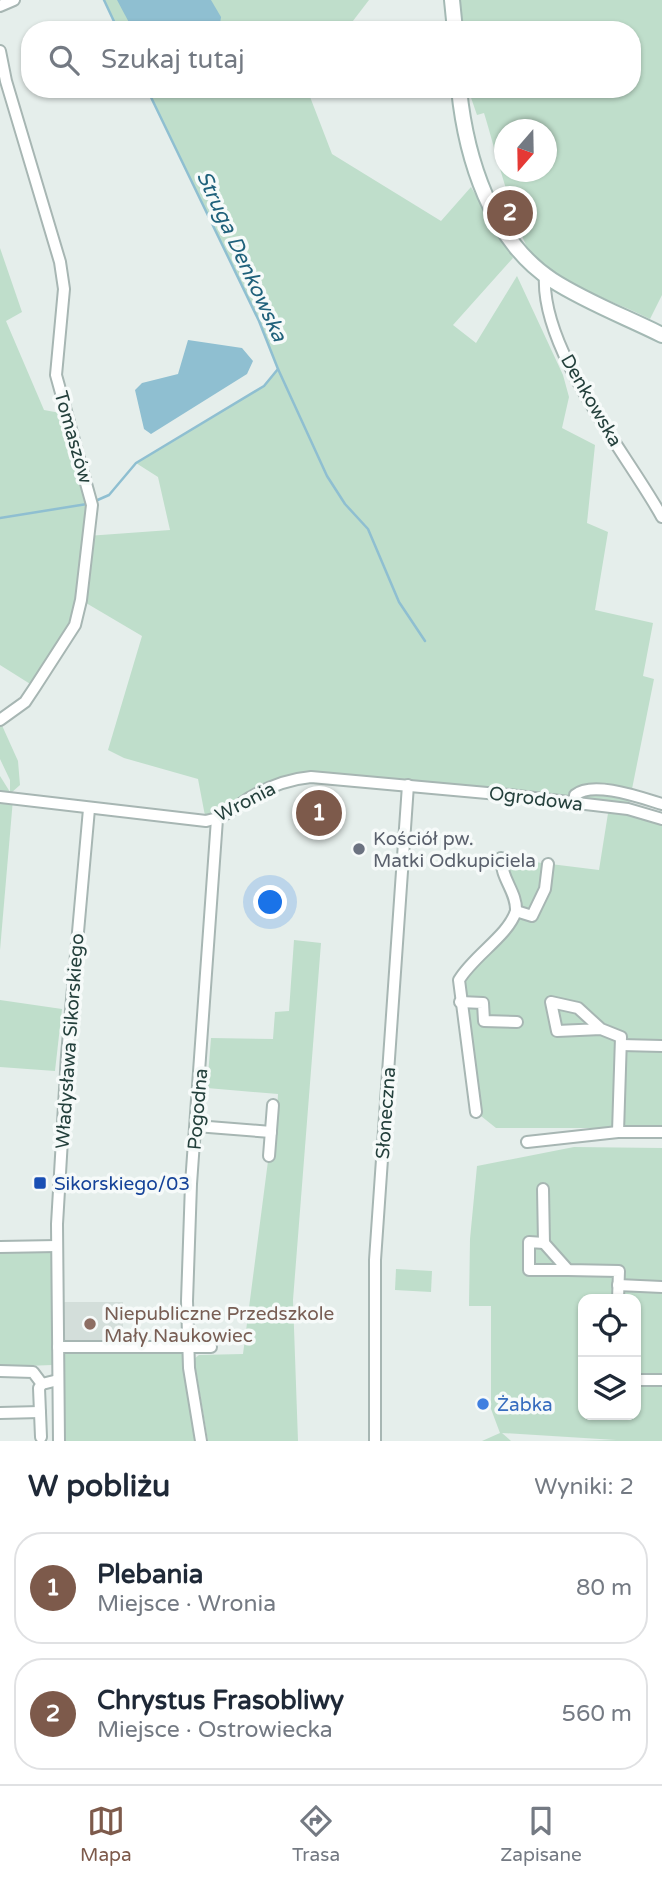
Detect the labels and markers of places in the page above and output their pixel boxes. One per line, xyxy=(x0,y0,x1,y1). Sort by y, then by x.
pin: 2 xyxy=(487,187,533,239)
pin: 1 xyxy=(296,787,342,839)
place label: Kościół pw. Matki Odkupiciela xyxy=(373,828,536,872)
marker: Kościół pw. Matki Odkupiciela xyxy=(351,841,367,857)
place label: Sikorskiego/03 xyxy=(54,1173,190,1195)
marker: Sikorskiego/03 xyxy=(32,1175,48,1191)
place label: Niepubliczne Przedszkole Mały Naukowiec xyxy=(104,1303,334,1347)
marker: Niepubliczne Przedszkole Mały Naukowiec xyxy=(82,1316,98,1332)
place label: Żabka xyxy=(497,1394,553,1416)
marker: Żabka xyxy=(475,1396,491,1412)

